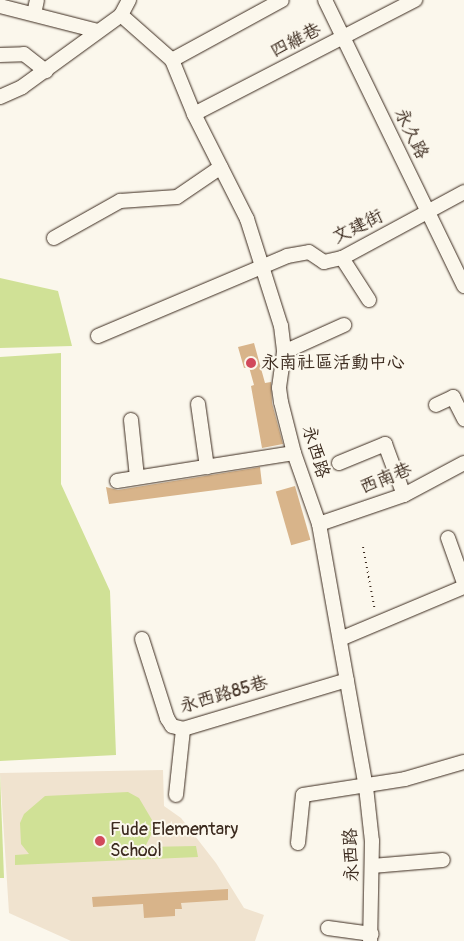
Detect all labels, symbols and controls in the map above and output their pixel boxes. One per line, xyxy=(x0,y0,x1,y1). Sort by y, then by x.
street label: 四維巷 xyxy=(267,19,325,63)
street label: 永久路 xyxy=(389,105,433,163)
street label: 文建街 xyxy=(329,205,387,249)
place label: 永南社區活動中心 xyxy=(261,352,405,374)
marker: 永南社區活動中心 xyxy=(245,357,257,369)
street label: 永西路 xyxy=(297,423,333,481)
street label: 西南巷 xyxy=(357,459,415,499)
street label: 永西路85巷 xyxy=(177,672,271,718)
place label: Fude Elementary School xyxy=(110,820,238,862)
street label: 永西路 xyxy=(340,828,364,882)
marker: Fude Elementary School xyxy=(94,835,106,847)

